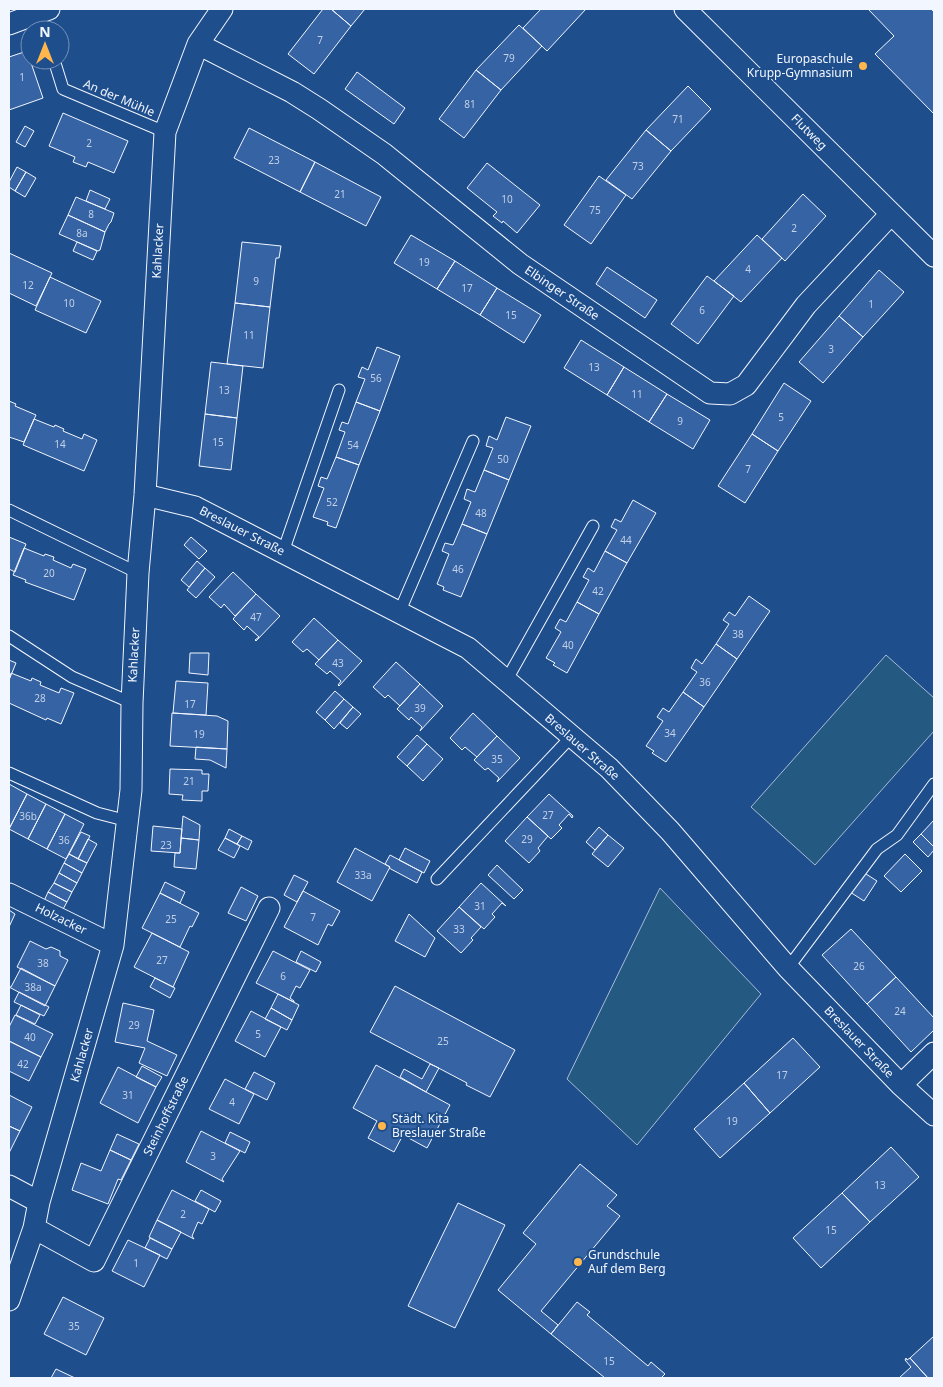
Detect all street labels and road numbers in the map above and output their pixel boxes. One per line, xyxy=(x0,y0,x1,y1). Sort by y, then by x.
street label: An der Mühle xyxy=(81,75,158,120)
street label: Flutweg xyxy=(788,110,831,153)
street label: Kahlacker xyxy=(148,223,167,279)
street label: Elbinger Straße xyxy=(522,261,603,324)
street label: Breslauer Straße xyxy=(197,502,288,560)
street label: Kahlacker xyxy=(124,627,143,683)
street label: Breslauer Straße xyxy=(541,709,623,784)
street label: Holzacker xyxy=(33,899,90,938)
street label: Breslauer Straße xyxy=(821,1002,898,1081)
street label: Kahlacker xyxy=(66,1026,97,1084)
street label: Steinhoffstraße xyxy=(139,1073,192,1159)

